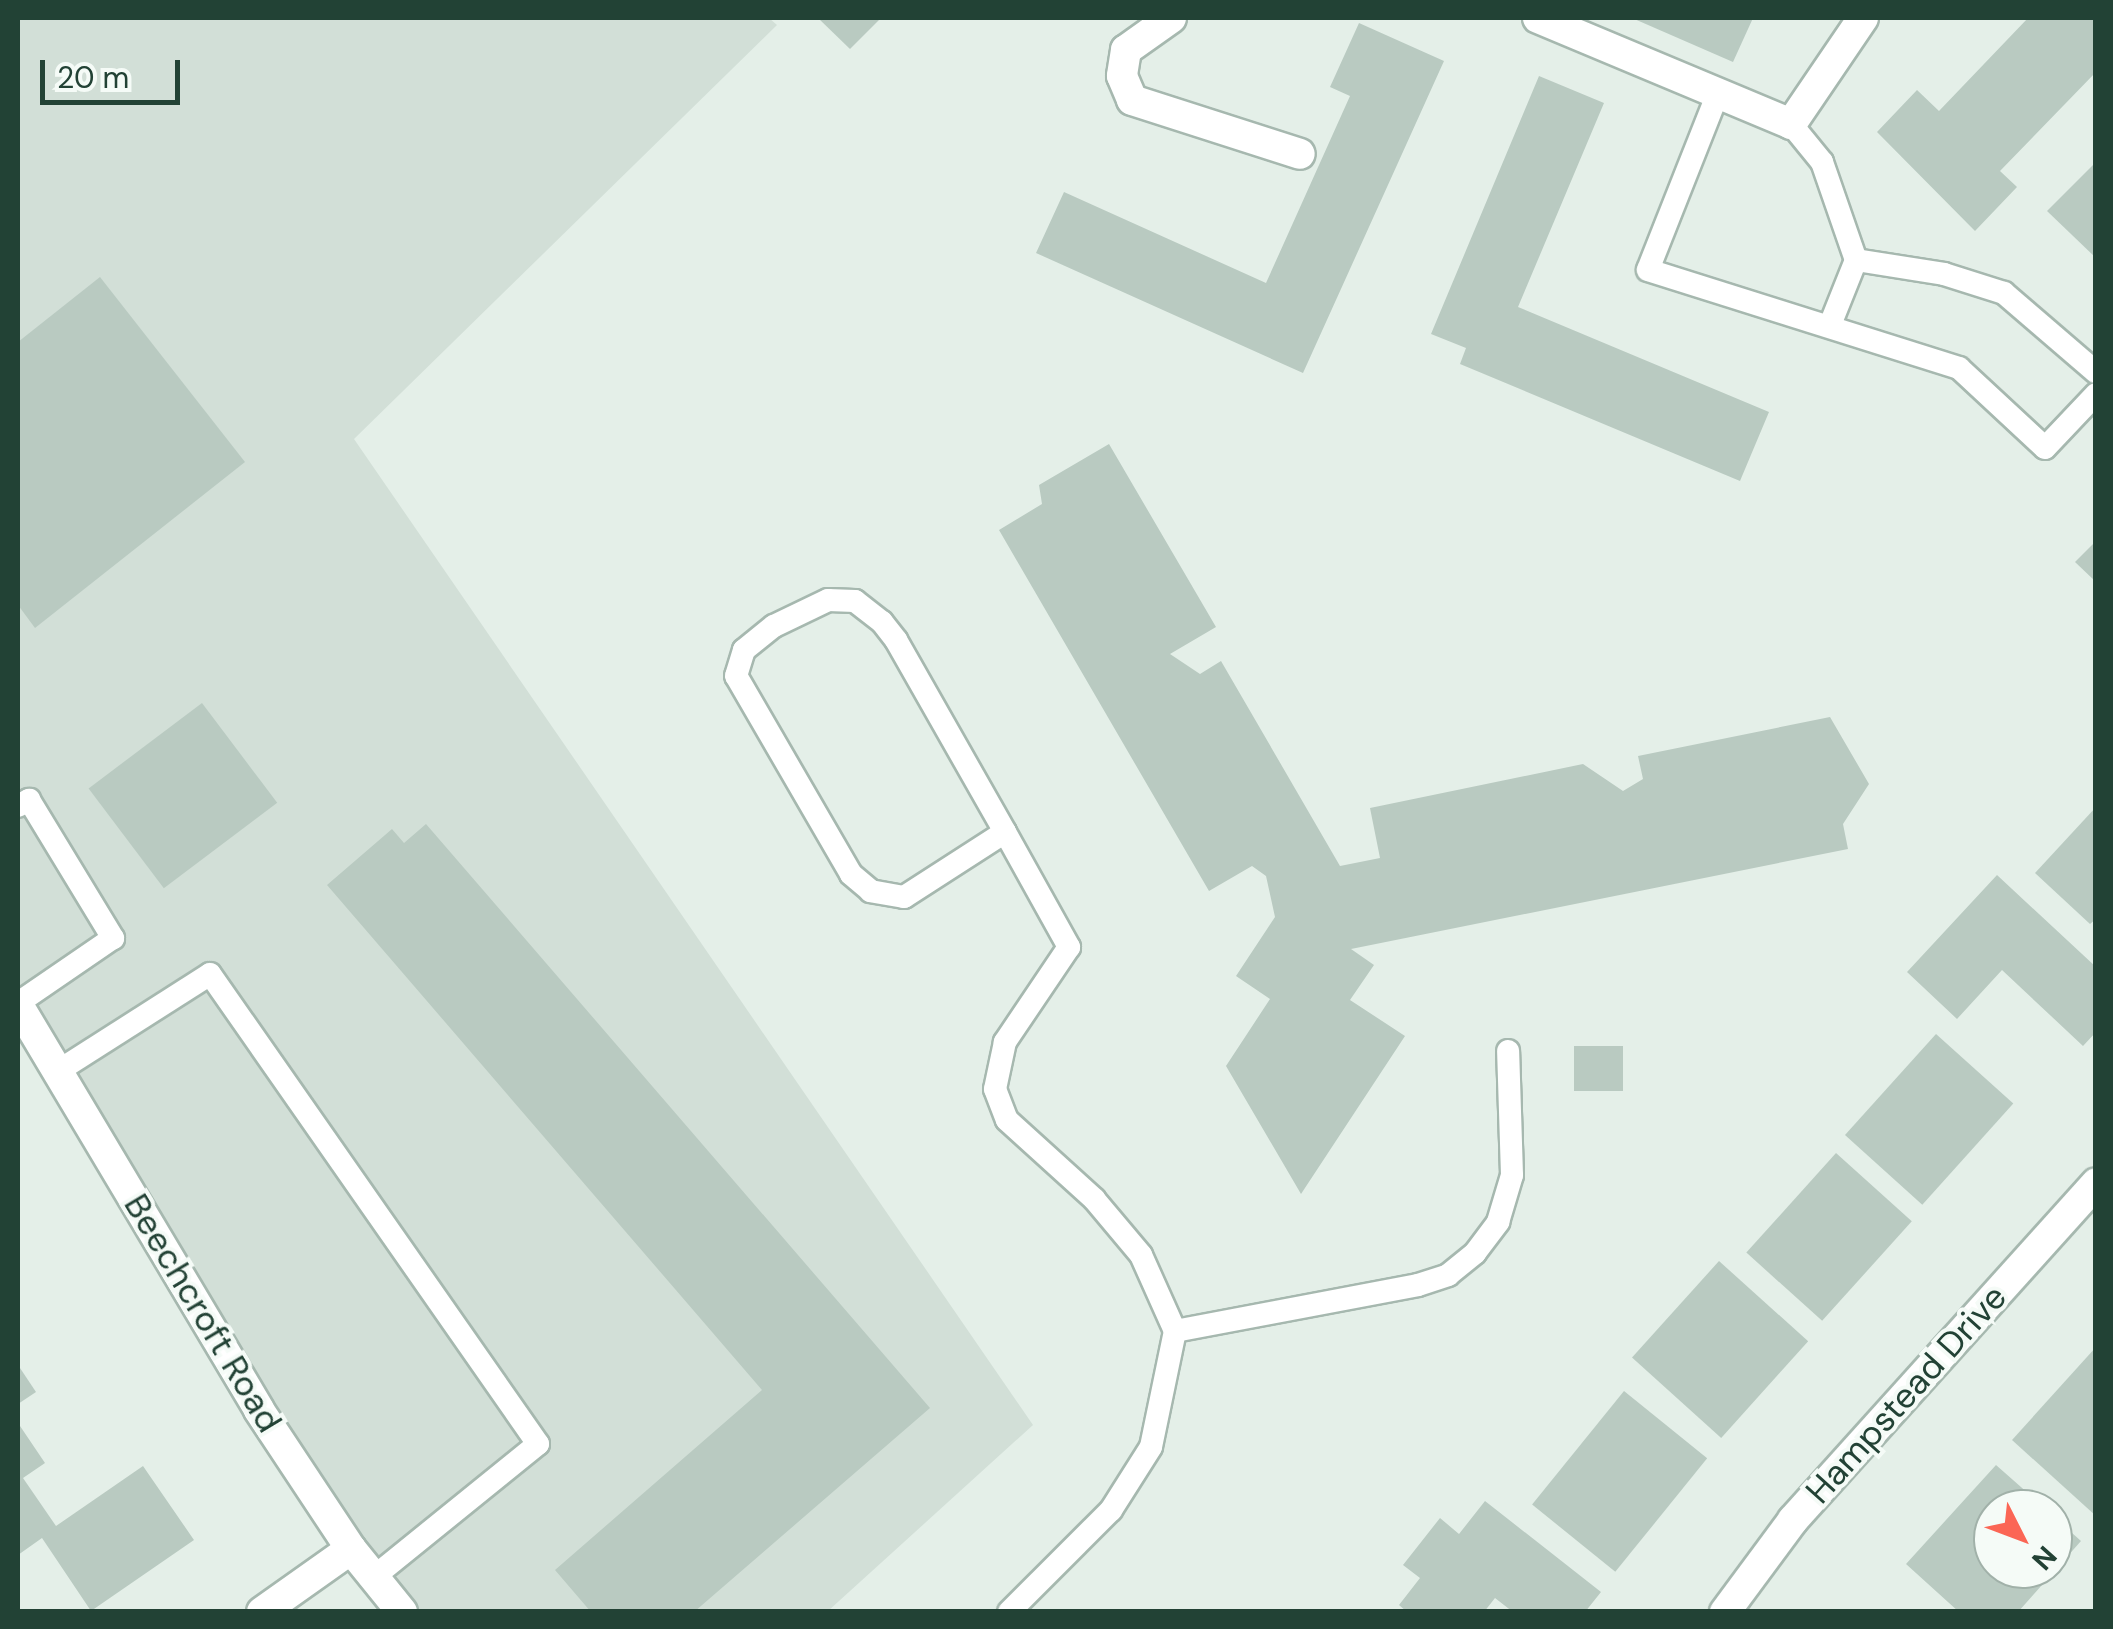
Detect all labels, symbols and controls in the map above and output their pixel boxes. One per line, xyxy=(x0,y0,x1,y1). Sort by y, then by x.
scale bar xyxy=(45,40,185,102)
text: 20 m xyxy=(57,58,129,97)
street label: Beechcroft Road xyxy=(115,1186,291,1440)
street label: Hampstead Drive xyxy=(1797,1276,2015,1512)
north arrow xyxy=(1973,1489,2073,1589)
text: N xyxy=(2024,1538,2065,1578)

